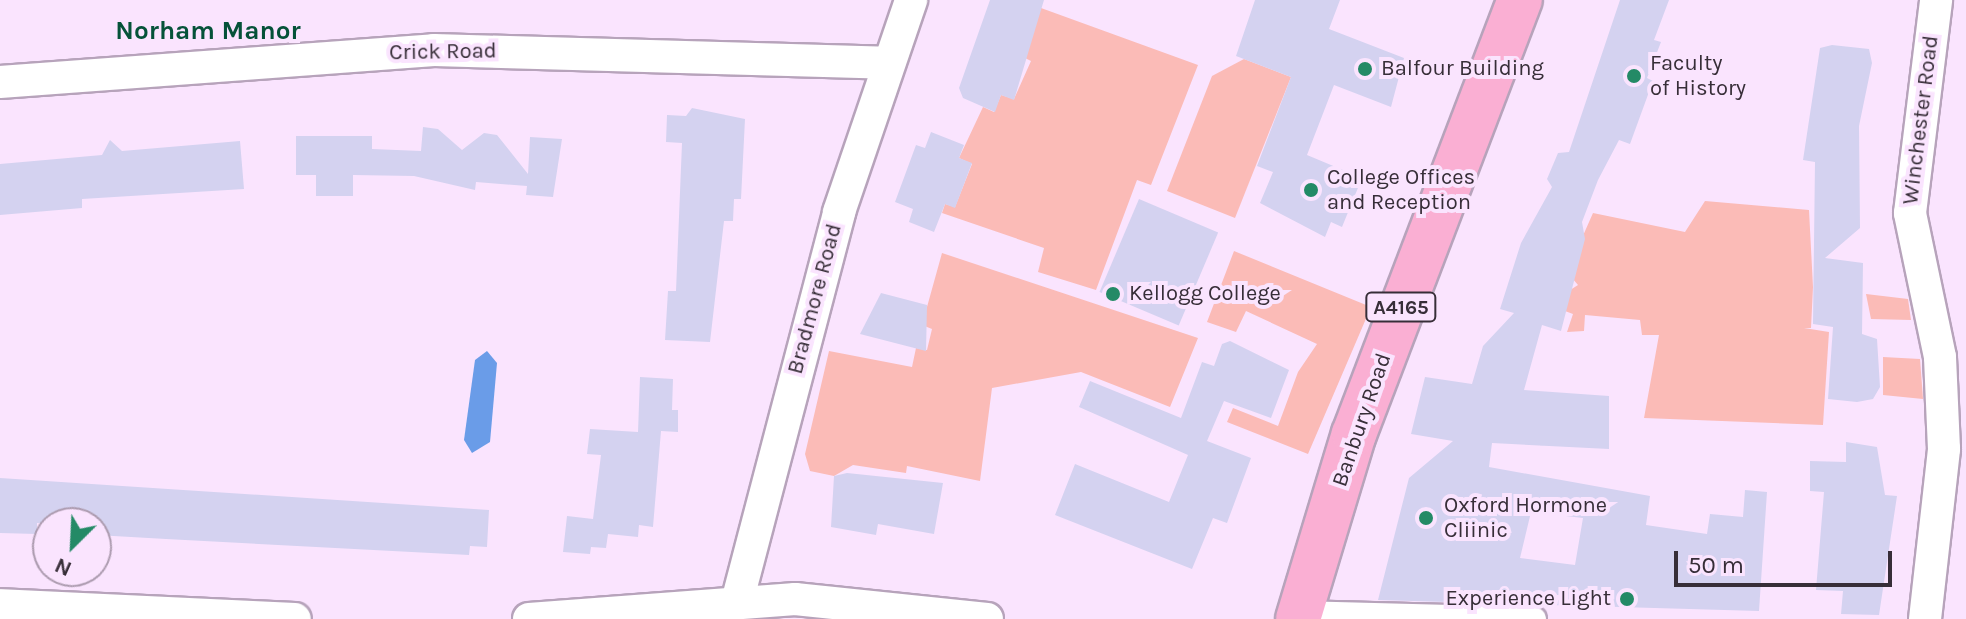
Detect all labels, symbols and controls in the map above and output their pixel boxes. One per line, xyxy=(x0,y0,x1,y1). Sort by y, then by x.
district label: Norham Manor xyxy=(115,15,301,47)
street label: Winchester Road xyxy=(1898,34,1944,206)
street label: Crick Road xyxy=(389,38,497,66)
place label: Faculty of History xyxy=(1650,50,1746,102)
place label: Balfour Building xyxy=(1381,56,1544,82)
marker: Balfour Building xyxy=(1356,60,1374,78)
marker: Faculty of History xyxy=(1625,67,1643,85)
place label: College Offices and Reception xyxy=(1327,164,1475,216)
marker: College Offices and Reception xyxy=(1302,181,1320,199)
street label: Bradmore Road xyxy=(782,221,848,377)
place label: Kellogg College xyxy=(1129,281,1281,307)
marker: Kellogg College xyxy=(1104,285,1122,303)
road number: A4165 xyxy=(1365,291,1437,323)
street label: Banbury Road xyxy=(1327,350,1397,490)
place label: Oxford Hormone Cliinic xyxy=(1444,492,1607,544)
north arrow xyxy=(32,507,112,587)
marker: Oxford Hormone Cliinic xyxy=(1415,507,1437,529)
scale bar xyxy=(1678,535,1896,585)
text: 50 m xyxy=(1688,551,1744,579)
text: N xyxy=(51,552,76,582)
place label: Experience Light xyxy=(1445,586,1611,612)
marker: Experience Light xyxy=(1618,590,1636,608)

